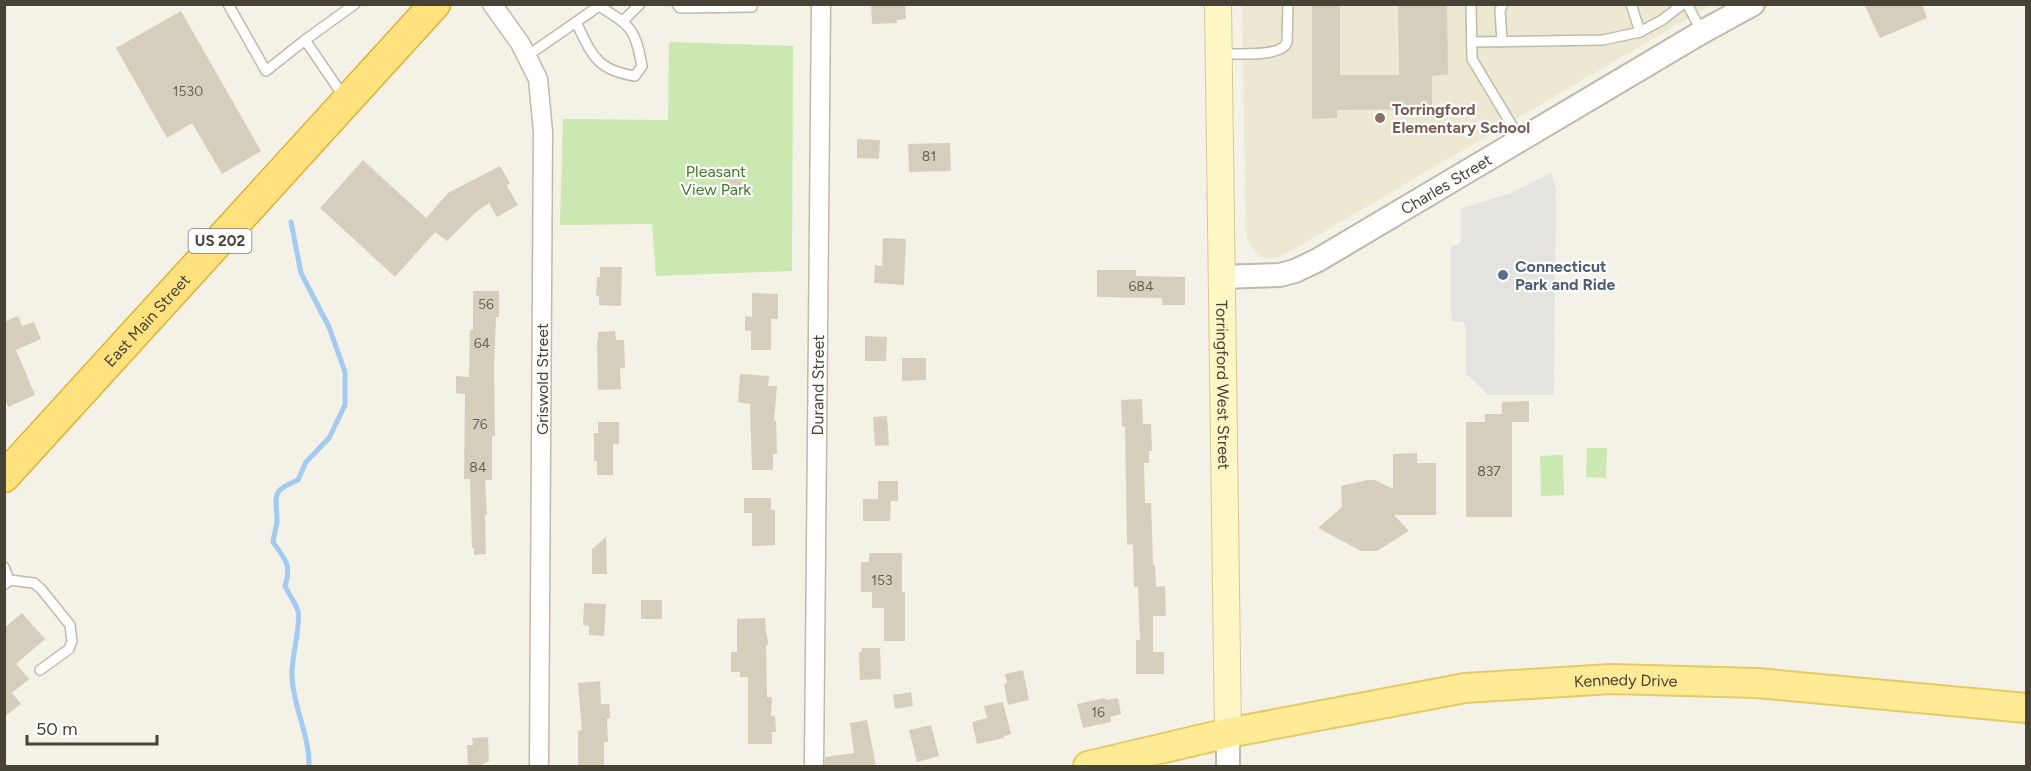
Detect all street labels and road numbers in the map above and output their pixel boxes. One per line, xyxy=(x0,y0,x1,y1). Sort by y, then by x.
street label: Charles Street xyxy=(1397,150,1495,219)
road number: US 202 xyxy=(188,229,252,253)
street label: East Main Street xyxy=(100,270,194,371)
street label: Torringford West Street xyxy=(1212,300,1233,470)
street label: Griswold Street xyxy=(533,323,552,435)
street label: Durand Street xyxy=(808,335,828,435)
street label: Kennedy Drive xyxy=(1573,670,1678,691)

